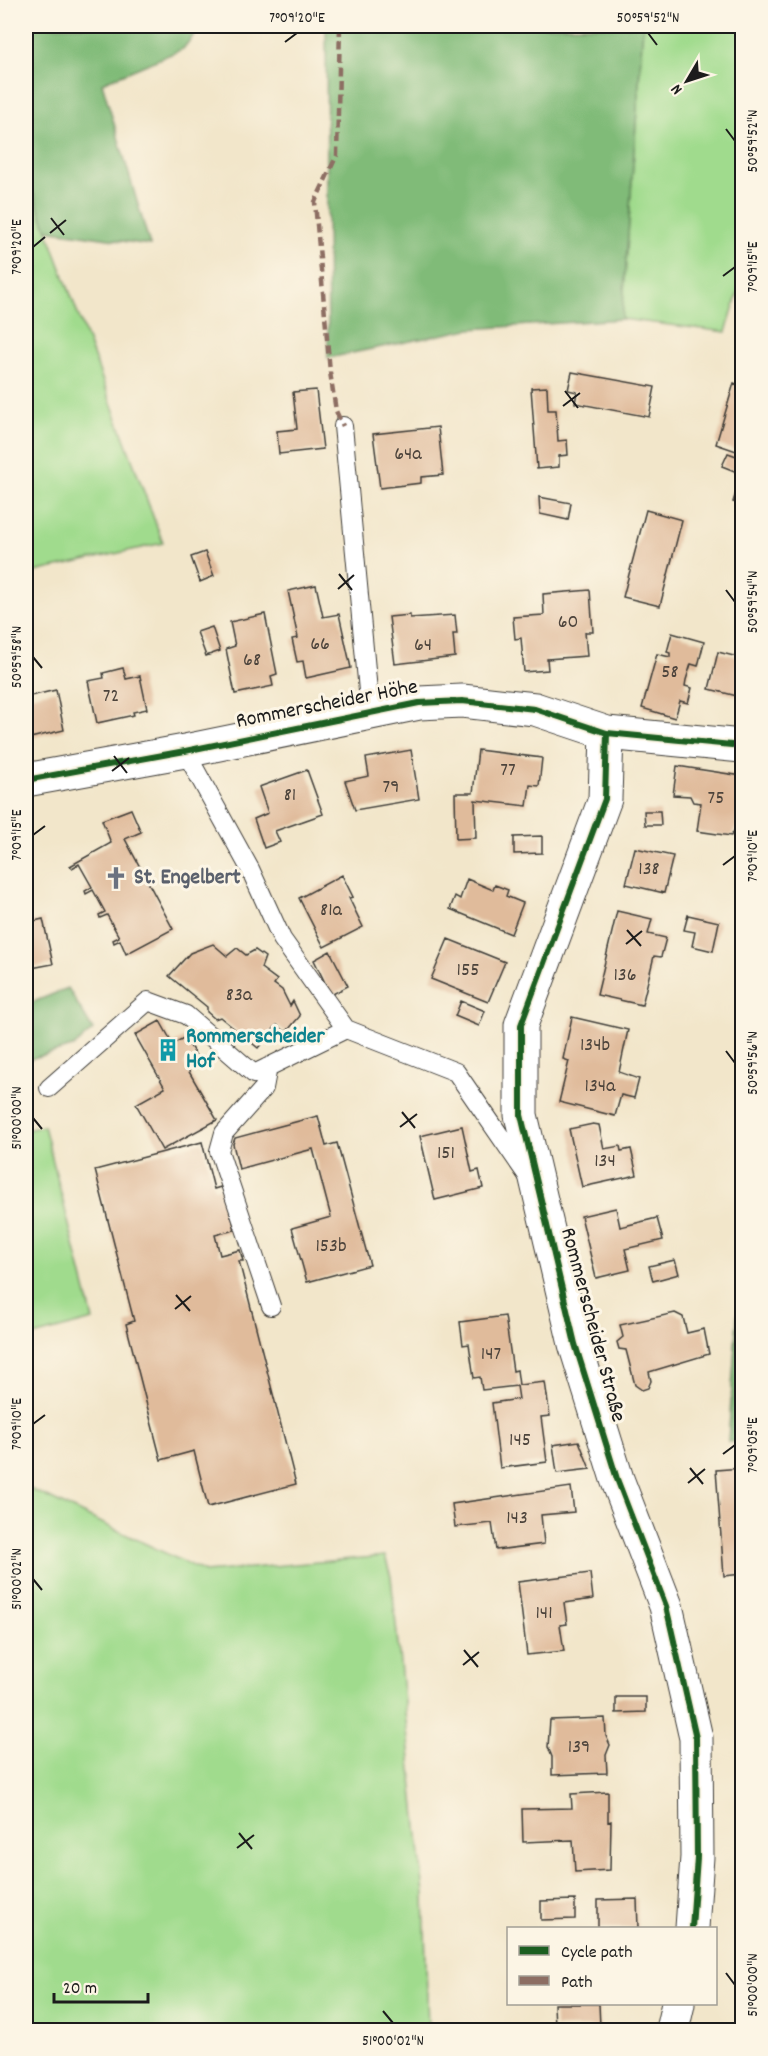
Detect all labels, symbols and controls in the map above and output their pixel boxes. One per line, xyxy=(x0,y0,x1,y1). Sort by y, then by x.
text: 7°09'20"E xyxy=(269,8,325,30)
text: 50°59'52"N xyxy=(617,8,679,30)
north arrow xyxy=(657,51,717,111)
text: N xyxy=(666,78,689,99)
text: 50°59'52"N xyxy=(743,110,765,172)
text: 7°09'20"E xyxy=(7,219,29,275)
text: 7°09'15"E xyxy=(743,241,765,292)
house number: 64a xyxy=(394,441,422,469)
text: 50°59'54"N xyxy=(743,571,765,633)
house number: 60 xyxy=(558,609,578,637)
text: 50°59'58"N xyxy=(7,626,29,688)
house number: 66 xyxy=(310,631,330,659)
house number: 64 xyxy=(414,632,432,660)
house number: 68 xyxy=(243,647,261,675)
house number: 58 xyxy=(661,659,679,687)
street label: Rommerscheider Höhe xyxy=(233,672,421,738)
house number: 72 xyxy=(103,683,119,711)
house number: 77 xyxy=(500,757,516,785)
house number: 79 xyxy=(383,774,399,802)
house number: 81 xyxy=(284,782,296,810)
house number: 75 xyxy=(708,785,724,813)
text: 7°09'15"E xyxy=(7,809,29,860)
text: 7°09'10"E xyxy=(743,830,765,882)
house number: 138 xyxy=(638,856,660,884)
place label: St. Engelbert xyxy=(134,863,242,894)
church icon: St. Engelbert xyxy=(103,865,129,891)
house number: 81a xyxy=(320,897,343,925)
house number: 155 xyxy=(457,957,479,985)
house number: 136 xyxy=(613,962,637,990)
house number: 83a xyxy=(226,982,253,1010)
place label: Rommerscheider Hof xyxy=(186,1022,325,1078)
text: 50°59'56"N xyxy=(743,1031,765,1095)
house number: 134b xyxy=(580,1032,610,1060)
building icon: Rommerscheider Hof xyxy=(155,1037,181,1063)
house number: 134a xyxy=(585,1073,616,1101)
text: 51°00'00"N xyxy=(7,1086,29,1150)
house number: 151 xyxy=(437,1140,455,1168)
house number: 134 xyxy=(594,1148,616,1176)
street label: Rommerscheider Straße xyxy=(551,1224,633,1426)
house number: 153b xyxy=(315,1233,347,1261)
house number: 147 xyxy=(481,1341,501,1369)
text: 7°09'10"E xyxy=(7,1398,29,1450)
text: 7°09'05"E xyxy=(743,1417,765,1473)
house number: 145 xyxy=(509,1427,531,1455)
house number: 143 xyxy=(506,1505,528,1533)
text: 51°00'02"N xyxy=(7,1548,29,1610)
house number: 141 xyxy=(535,1600,553,1628)
house number: 139 xyxy=(568,1734,590,1762)
legend xyxy=(507,1927,717,2005)
text: Cycle path xyxy=(561,1941,632,1966)
text: 51°00'00"N xyxy=(743,1953,765,2017)
scale bar xyxy=(54,1966,148,2004)
text: Path xyxy=(561,1971,593,1996)
text: 20 m xyxy=(63,1977,97,2002)
text: 51°00'02"N xyxy=(362,2031,424,2053)

